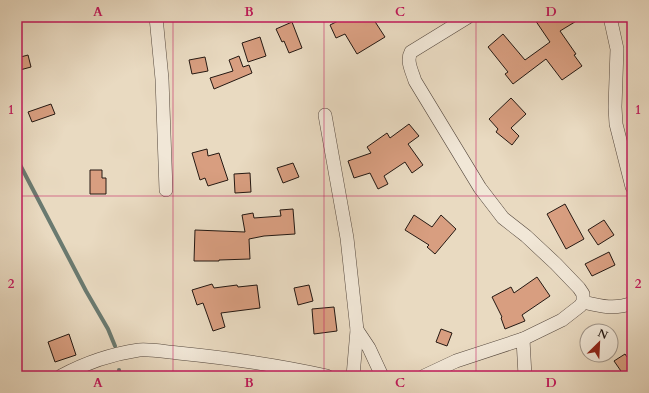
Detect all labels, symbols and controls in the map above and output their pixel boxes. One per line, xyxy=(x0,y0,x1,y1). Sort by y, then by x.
text: A xyxy=(93,3,103,21)
text: B xyxy=(244,3,254,21)
text: C xyxy=(395,3,405,21)
text: D xyxy=(545,3,557,21)
text: 1 xyxy=(8,101,14,119)
text: 1 xyxy=(635,101,641,119)
text: 2 xyxy=(8,275,15,293)
text: 2 xyxy=(635,275,642,293)
north arrow xyxy=(579,323,619,363)
text: N xyxy=(595,326,611,343)
text: A xyxy=(93,374,103,392)
text: B xyxy=(244,374,254,392)
text: C xyxy=(395,374,405,392)
text: D xyxy=(545,374,557,392)

